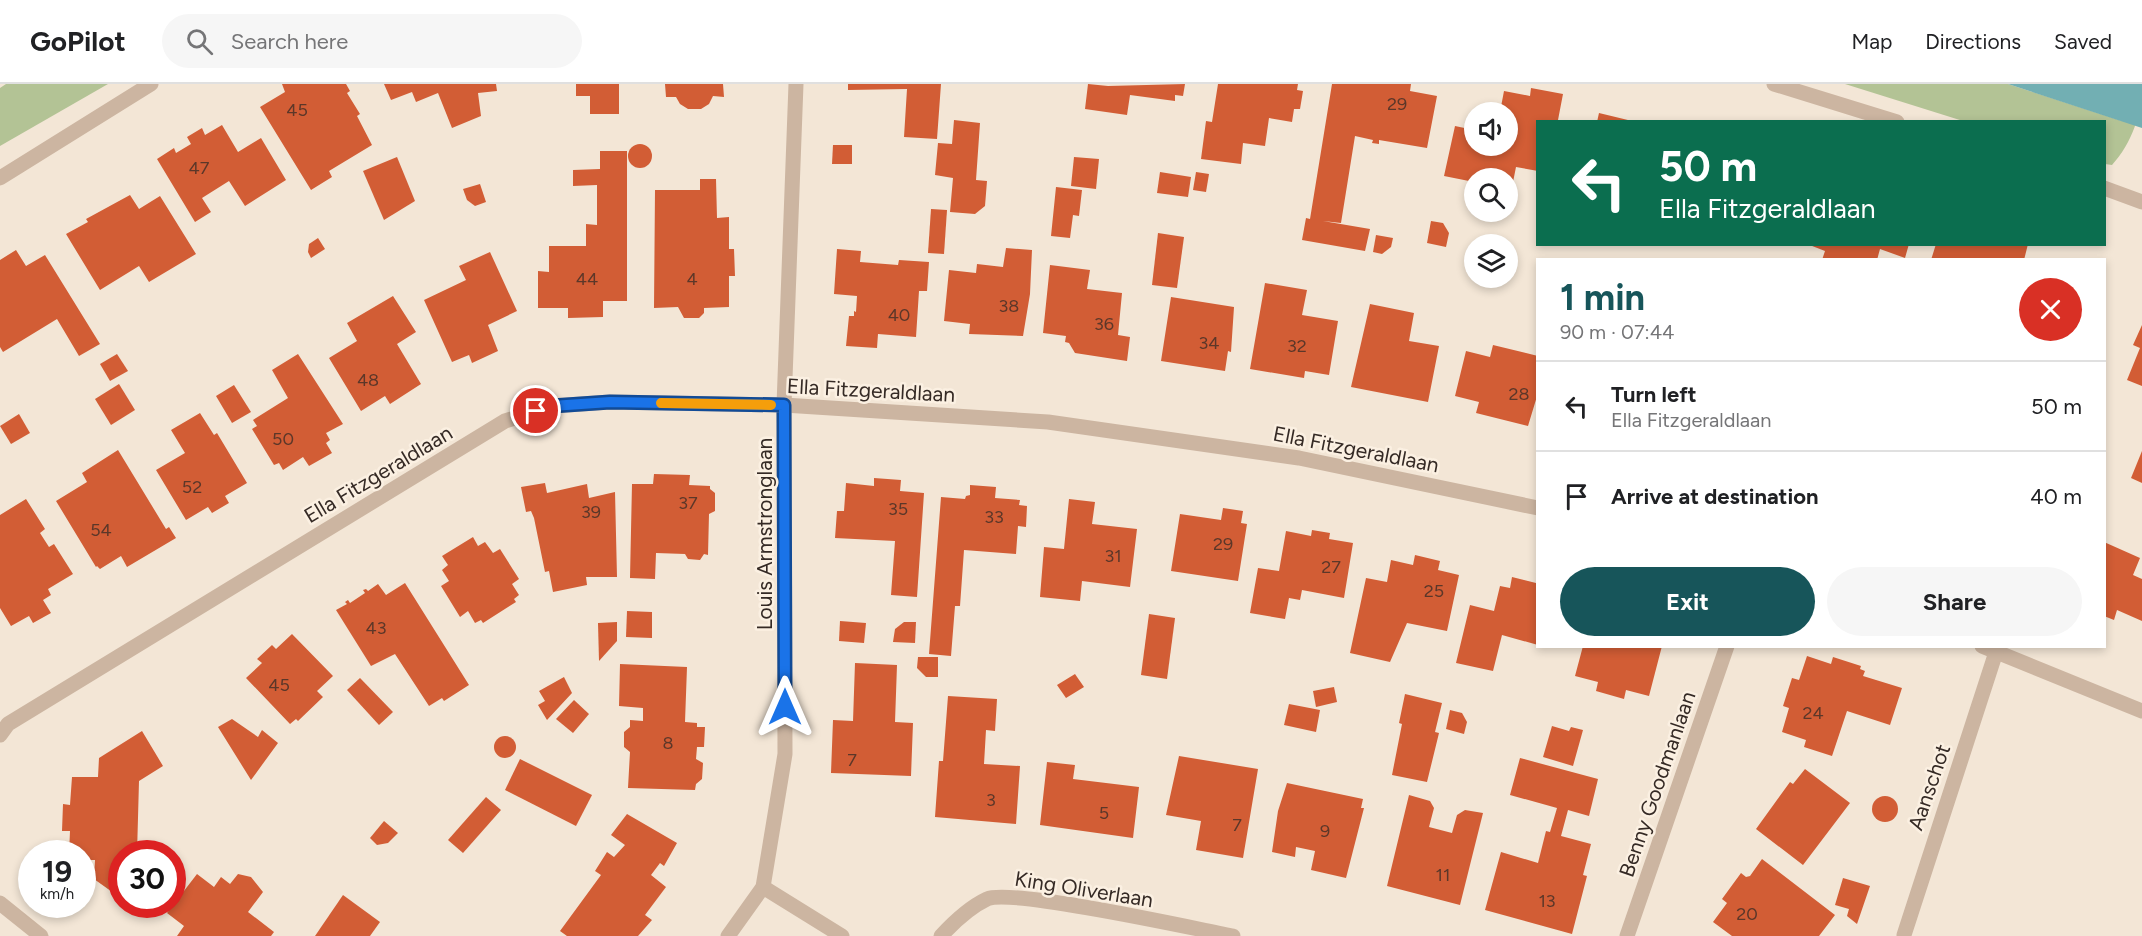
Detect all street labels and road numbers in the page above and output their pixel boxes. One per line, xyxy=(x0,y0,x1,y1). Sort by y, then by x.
street label: Ella Fitzgeraldlaan xyxy=(786,373,956,407)
street label: Ella Fitzgeraldlaan xyxy=(299,420,457,528)
street label: Ella Fitzgeraldlaan xyxy=(1271,421,1441,477)
street label: Louis Armstronglaan xyxy=(752,438,777,630)
street label: Benny Goodmanlaan xyxy=(1614,688,1700,880)
street label: Aanschot xyxy=(1903,741,1955,833)
street label: King Oliverlaan xyxy=(1013,866,1155,912)

